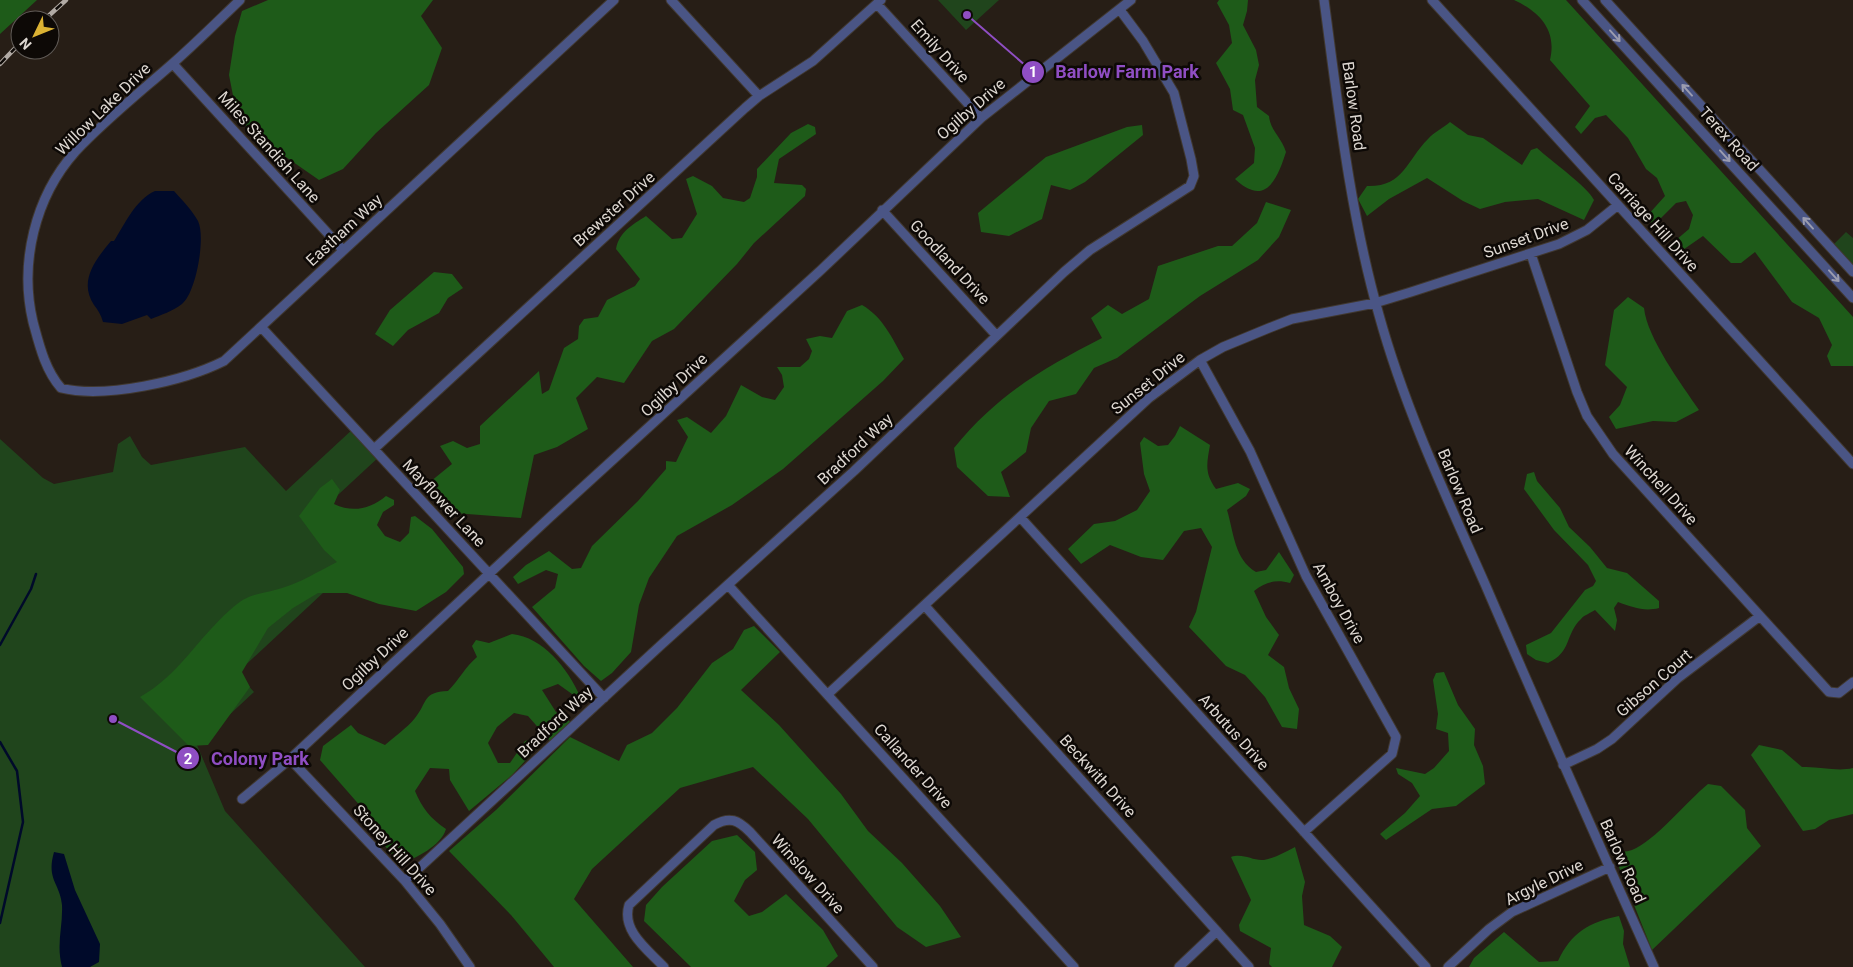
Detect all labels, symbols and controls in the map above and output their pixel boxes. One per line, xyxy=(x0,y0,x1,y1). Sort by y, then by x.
north arrow xyxy=(10,10,60,60)
street label: Emily Drive xyxy=(907,16,973,86)
one-way arrow xyxy=(1609,30,1621,43)
text: N xyxy=(16,35,35,53)
callout: Barlow Farm Park xyxy=(1020,55,1209,88)
street label: Willow Lake Drive xyxy=(52,59,154,159)
street label: Barlow Road xyxy=(1338,60,1370,152)
text: Barlow Farm Park xyxy=(1055,61,1199,82)
text: 1 xyxy=(1029,63,1037,81)
street label: Ogilby Drive xyxy=(933,74,1009,144)
one-way arrow xyxy=(1681,84,1693,97)
street label: Miles Standish Lane xyxy=(214,87,324,207)
street label: Terex Road xyxy=(1695,103,1763,175)
one-way arrow xyxy=(1719,150,1730,163)
street label: Brewster Drive xyxy=(569,167,659,251)
street label: Carriage Hill Drive xyxy=(1603,168,1703,276)
street label: Eastham Way xyxy=(302,190,386,270)
street label: Sunset Drive xyxy=(1481,214,1571,262)
street label: Goodland Drive xyxy=(906,216,994,308)
one-way arrow xyxy=(1803,217,1814,230)
one-way arrow xyxy=(1828,270,1840,283)
street label: Sunset Drive xyxy=(1107,348,1189,418)
street label: Ogilby Drive xyxy=(637,349,711,421)
street label: Bradford Way xyxy=(813,409,897,489)
street label: Winchell Drive xyxy=(1620,441,1702,529)
street label: Barlow Road xyxy=(1434,446,1486,536)
street label: Mayflower Lane xyxy=(399,455,489,551)
street label: Amboy Drive xyxy=(1309,559,1369,647)
street label: Ogilby Drive xyxy=(338,623,412,695)
street label: Gibson Court xyxy=(1613,645,1695,721)
street label: Bradford Way xyxy=(513,682,597,762)
street label: Arbutus Drive xyxy=(1195,690,1273,774)
street label: Callander Drive xyxy=(870,720,956,812)
street label: Beckwith Drive xyxy=(1056,731,1140,821)
callout: Colony Park xyxy=(176,742,319,775)
text: Colony Park xyxy=(211,748,309,769)
text: 2 xyxy=(184,750,193,768)
street label: Stoney Hill Drive xyxy=(349,801,441,899)
street label: Barlow Road xyxy=(1596,816,1650,906)
street label: Winslow Drive xyxy=(767,830,849,918)
street label: Argyle Drive xyxy=(1502,855,1586,909)

